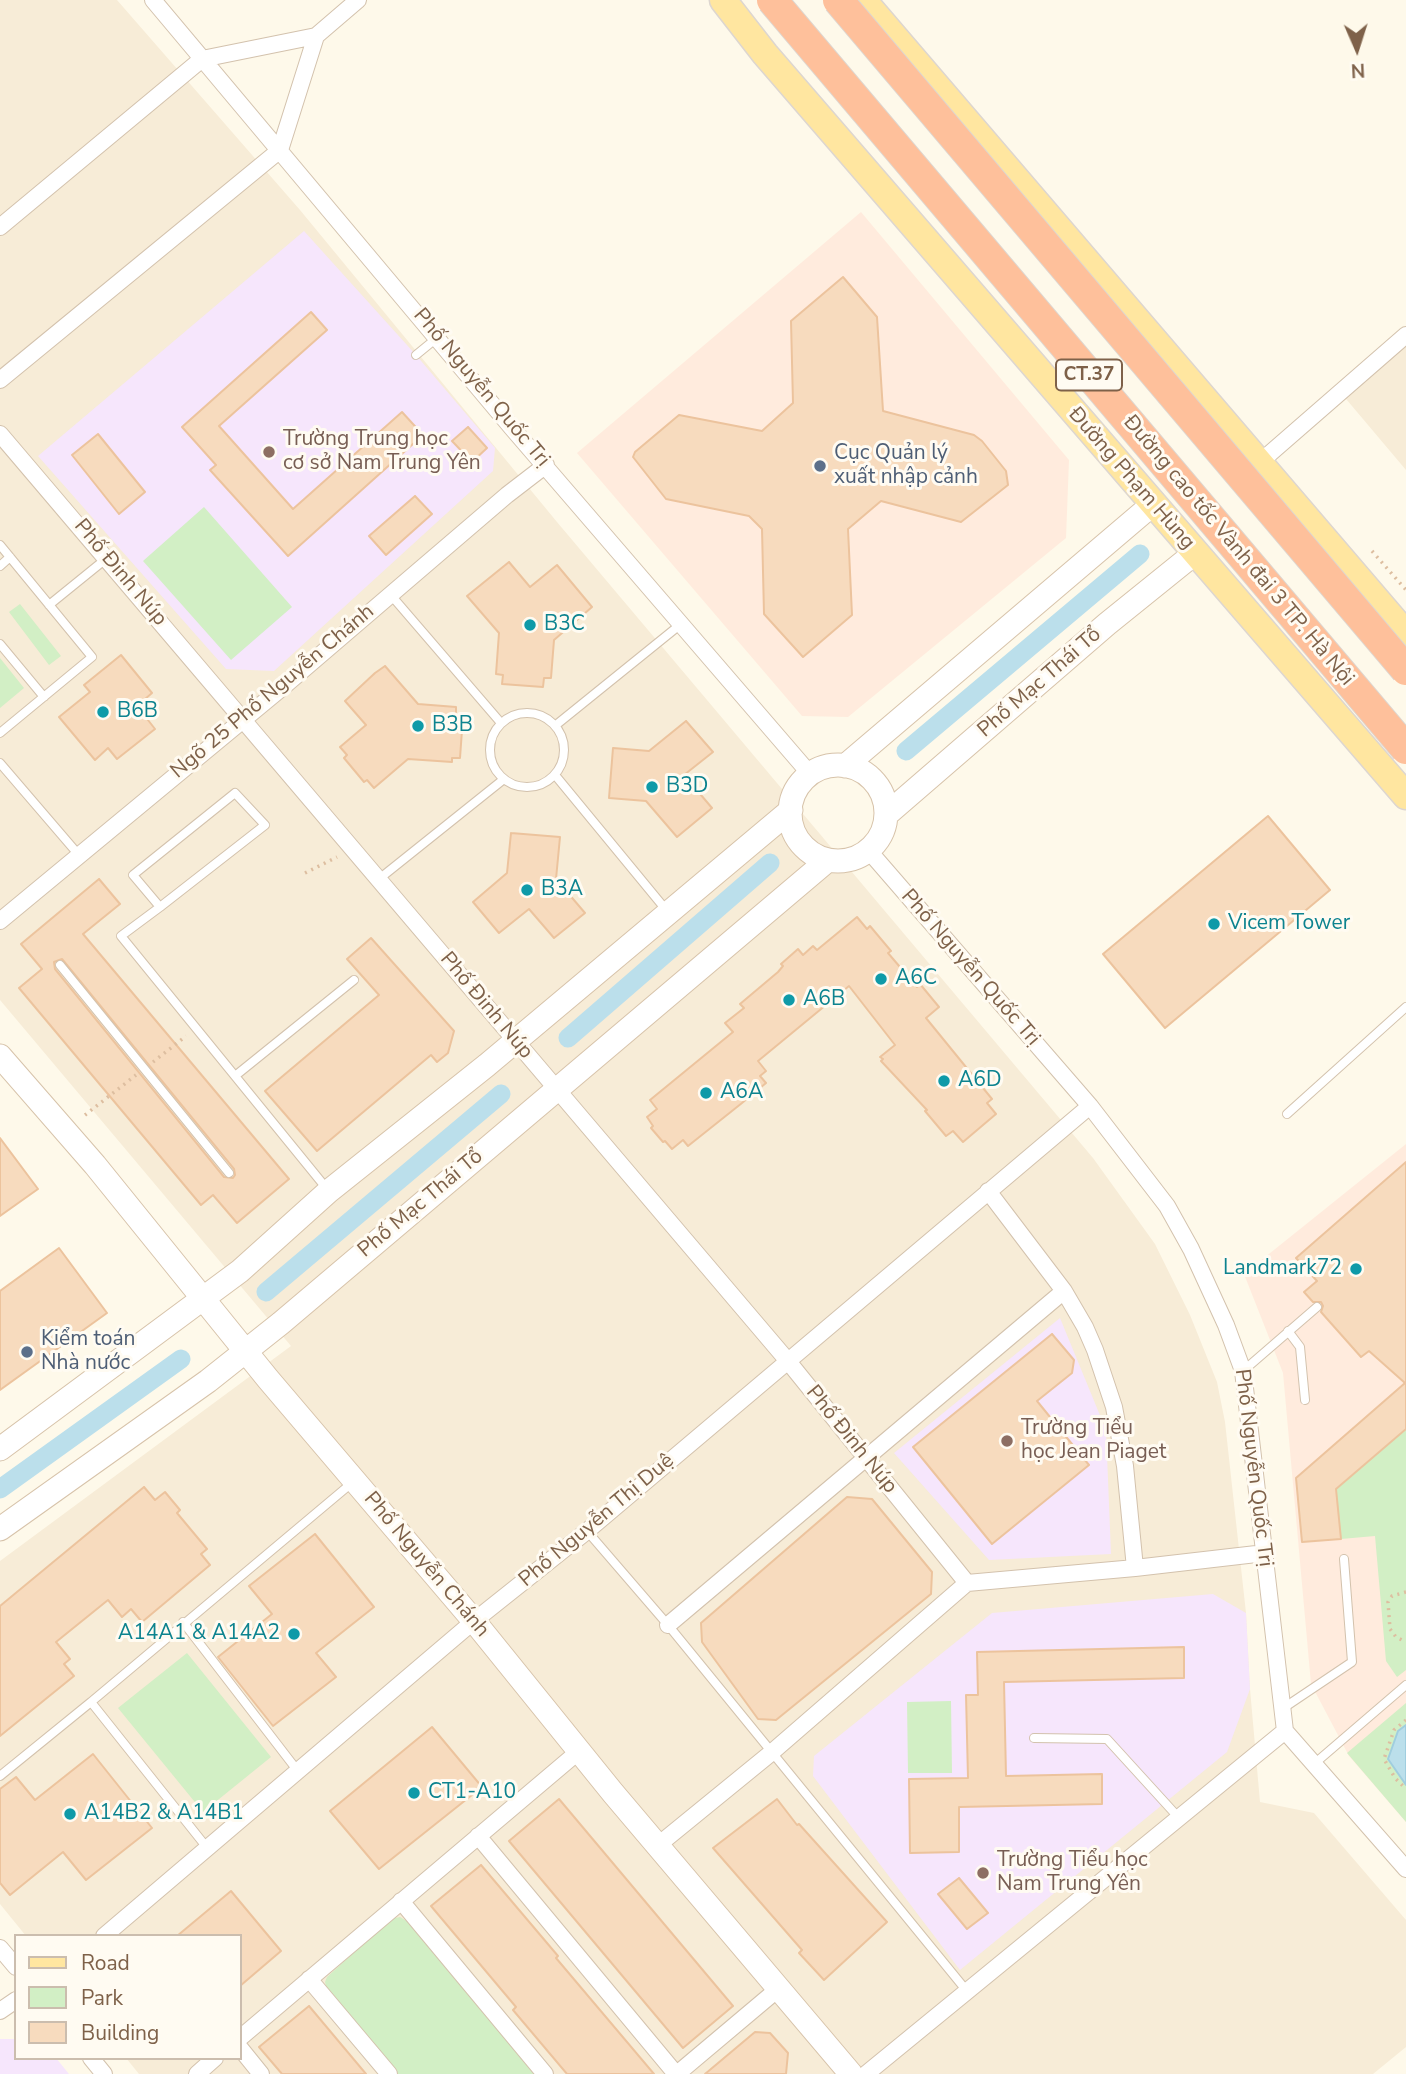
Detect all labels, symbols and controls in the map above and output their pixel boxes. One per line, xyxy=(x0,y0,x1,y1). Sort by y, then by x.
north arrow xyxy=(1322,14,1392,84)
text: N xyxy=(1350,57,1366,83)
street label: Phố Nguyễn Quốc Trị xyxy=(407,304,555,472)
road number: CT.37 xyxy=(1056,360,1122,390)
street label: Đường Phạm Hùng xyxy=(1062,403,1200,555)
street label: Đường cao tốc Vành đai 3 TP. Hà Nội xyxy=(1117,411,1359,691)
place label: Trường Trung học cơ sở Nam Trung Yên xyxy=(283,427,481,477)
place label: Cục Quản lý xuất nhập cảnh xyxy=(834,441,978,491)
marker: Trường Trung học cơ sở Nam Trung Yên xyxy=(261,444,277,460)
marker: Cục Quản lý xuất nhập cảnh xyxy=(812,458,828,474)
street label: Phố Đinh Núp xyxy=(68,515,172,631)
street label: Ngõ 25 Phố Nguyễn Chánh xyxy=(166,600,380,784)
place label: B3C xyxy=(544,612,585,638)
marker: B3C xyxy=(522,617,538,633)
street label: Phố Mạc Thái Tổ xyxy=(973,623,1107,743)
place label: B6B xyxy=(117,699,158,725)
marker: B6B xyxy=(95,704,111,720)
place label: B3B xyxy=(432,713,473,739)
marker: B3B xyxy=(410,718,426,734)
place label: B3D xyxy=(666,774,708,800)
marker: B3D xyxy=(644,779,660,795)
place label: B3A xyxy=(541,877,583,903)
marker: B3A xyxy=(519,882,535,898)
street label: Phố Nguyễn Quốc Trị xyxy=(895,885,1045,1051)
place label: Vicem Tower xyxy=(1228,911,1350,937)
marker: Vicem Tower xyxy=(1206,916,1222,932)
street label: Phố Đinh Núp xyxy=(434,948,538,1064)
place label: A6C xyxy=(895,966,937,992)
marker: A6C xyxy=(873,971,889,987)
place label: A6B xyxy=(803,987,845,1013)
marker: A6B xyxy=(781,992,797,1008)
place label: A6D xyxy=(958,1068,1001,1094)
marker: A6D xyxy=(936,1073,952,1089)
place label: A6A xyxy=(720,1080,763,1106)
marker: A6A xyxy=(698,1085,714,1101)
street label: Phố Mạc Thái Tổ xyxy=(353,1144,489,1264)
place label: Landmark72 xyxy=(1223,1256,1342,1282)
marker: Landmark72 xyxy=(1348,1261,1364,1277)
place label: Kiểm toán Nhà nước xyxy=(41,1327,136,1377)
marker: Kiểm toán Nhà nước xyxy=(19,1344,35,1360)
street label: Phố Nguyễn Quốc Trị xyxy=(1228,1368,1278,1568)
street label: Phố Đinh Núp xyxy=(800,1381,902,1499)
place label: Trường Tiểu học Jean Piaget xyxy=(1021,1416,1166,1466)
marker: Trường Tiểu học Jean Piaget xyxy=(999,1433,1015,1449)
street label: Phố Nguyễn Thị Duệ xyxy=(514,1449,680,1593)
street label: Phố Nguyễn Chánh xyxy=(358,1487,494,1643)
place label: A14A1 & A14A2 xyxy=(118,1621,280,1647)
marker: A14A1 & A14A2 xyxy=(286,1626,302,1642)
place label: CT1-A10 xyxy=(428,1780,516,1806)
marker: CT1-A10 xyxy=(406,1785,422,1801)
place label: A14B2 & A14B1 xyxy=(84,1801,244,1827)
marker: A14B2 & A14B1 xyxy=(62,1806,78,1822)
place label: Trường Tiểu học Nam Trung Yên xyxy=(997,1848,1148,1898)
marker: Trường Tiểu học Nam Trung Yên xyxy=(975,1865,991,1881)
legend xyxy=(14,1934,242,2060)
text: Road xyxy=(81,1949,130,1977)
text: Park xyxy=(81,1984,123,2012)
text: Building xyxy=(81,2019,159,2047)

